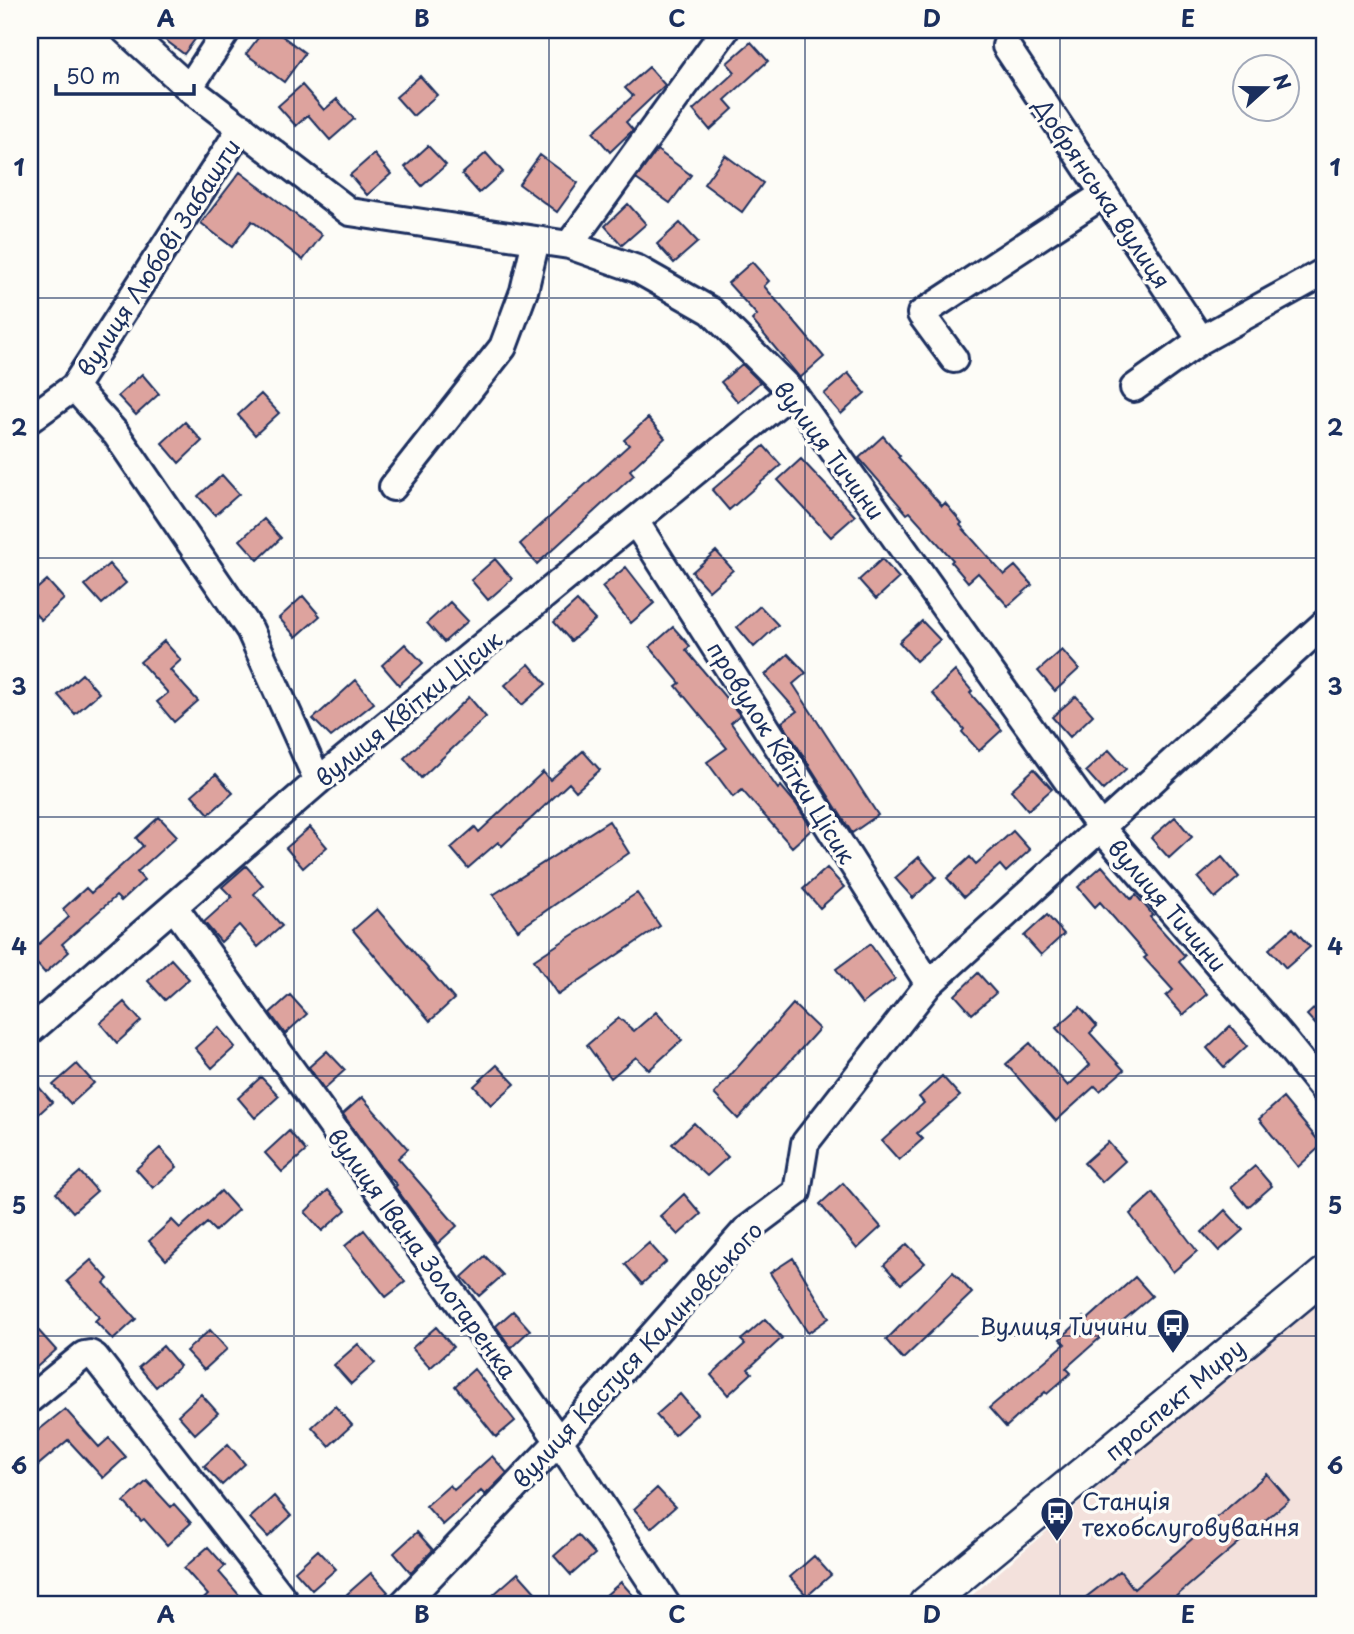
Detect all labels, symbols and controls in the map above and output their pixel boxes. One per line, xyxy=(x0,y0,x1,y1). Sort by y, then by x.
text: A xyxy=(157,0,175,35)
text: B xyxy=(414,0,430,35)
text: C xyxy=(668,0,686,35)
text: D xyxy=(923,0,941,35)
text: E xyxy=(1181,0,1195,35)
scale bar xyxy=(56,52,194,96)
north arrow xyxy=(1232,52,1302,122)
text: 50 m xyxy=(66,59,120,91)
text: N xyxy=(1267,70,1299,94)
street label: Добрянська вулиця xyxy=(1026,90,1180,295)
street label: вулиця Любові Забашти xyxy=(68,131,248,383)
text: 1 xyxy=(14,149,25,184)
text: 1 xyxy=(1330,149,1341,184)
street label: вулиця Тичини xyxy=(766,373,894,527)
text: 2 xyxy=(11,409,27,444)
text: 2 xyxy=(1327,409,1343,444)
street label: вулиця Квітки Цісик xyxy=(307,621,509,794)
street label: провулок Квітки Цісик xyxy=(699,634,865,870)
text: 3 xyxy=(11,668,27,703)
text: 3 xyxy=(1327,668,1343,703)
street label: вулиця Тичини xyxy=(1100,831,1236,979)
text: 4 xyxy=(11,928,27,963)
text: 4 xyxy=(1327,928,1343,963)
street label: вулиця Івана Золотаренка xyxy=(320,1120,527,1386)
text: 5 xyxy=(12,1187,26,1222)
text: 5 xyxy=(1328,1187,1342,1222)
street label: вулиця Кастуся Калиновського xyxy=(504,1213,770,1495)
bus stop icon: Вулиця Тичини xyxy=(1154,1306,1192,1355)
place label: Вулиця Тичини xyxy=(979,1308,1148,1343)
street label: проспект Миру xyxy=(1096,1330,1252,1468)
text: 6 xyxy=(11,1447,27,1482)
text: 6 xyxy=(1327,1447,1343,1482)
place label: Станція техобслуговування xyxy=(1082,1483,1300,1544)
bus stop icon: Станція техобслуговування xyxy=(1038,1494,1076,1543)
text: A xyxy=(157,1596,175,1631)
text: B xyxy=(414,1596,430,1631)
text: C xyxy=(668,1596,686,1631)
text: D xyxy=(923,1596,941,1631)
text: E xyxy=(1181,1596,1195,1631)

